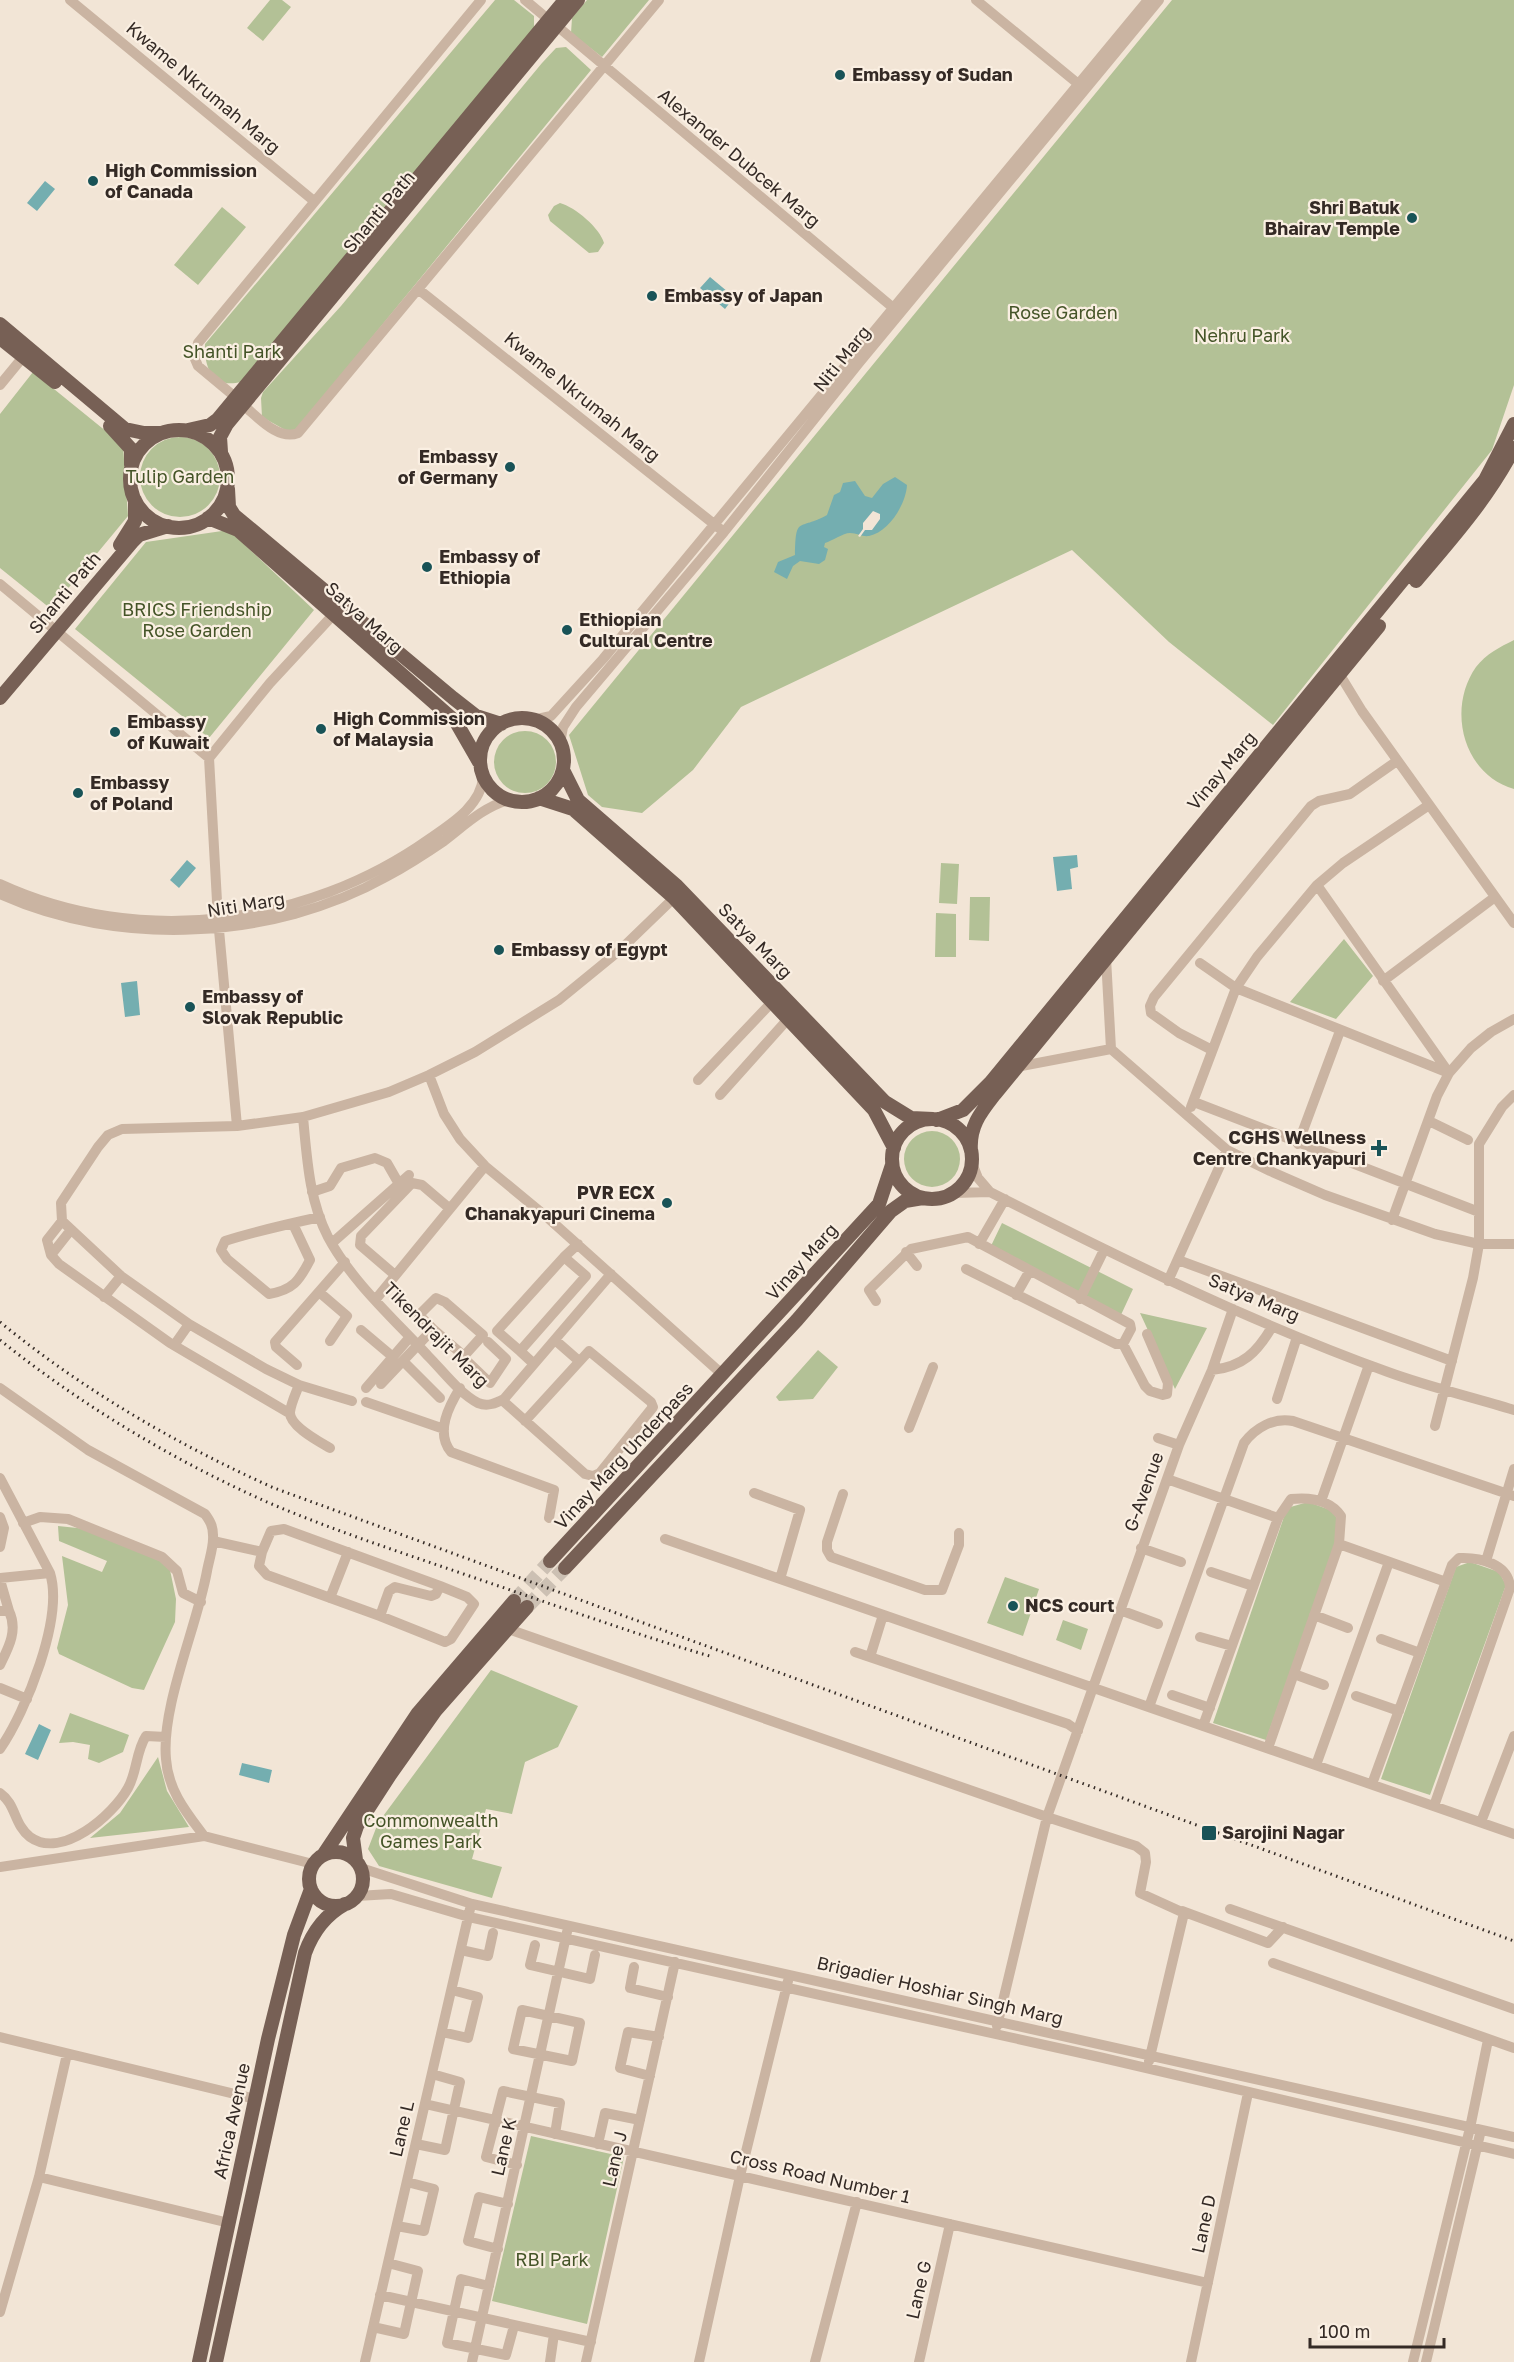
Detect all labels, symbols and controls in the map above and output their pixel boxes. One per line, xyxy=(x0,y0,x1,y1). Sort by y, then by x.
street label: Kwame Nkrumah Marg xyxy=(122,16,285,158)
place label: Embassy of Sudan xyxy=(852,63,1013,85)
marker: Embassy of Sudan xyxy=(833,68,847,82)
street label: Alexander Dubcek Marg xyxy=(654,83,825,231)
place label: High Commission of Canada xyxy=(105,159,257,202)
street label: Shanti Path xyxy=(338,166,419,257)
marker: High Commission of Canada xyxy=(86,174,100,188)
place label: Shri Batuk Bhairav Temple xyxy=(1265,196,1401,239)
marker: Shri Batuk Bhairav Temple xyxy=(1405,211,1419,225)
place label: Embassy of Japan xyxy=(664,284,823,306)
marker: Embassy of Japan xyxy=(645,289,659,303)
park label: Rose Garden xyxy=(1008,301,1118,323)
street label: Niti Marg xyxy=(808,321,875,396)
park label: Nehru Park xyxy=(1194,324,1290,346)
street label: Kwame Nkrumah Marg xyxy=(500,327,665,466)
park label: Shanti Park xyxy=(182,340,282,362)
place label: Embassy of Germany xyxy=(398,445,498,488)
marker: Embassy of Germany xyxy=(503,460,517,474)
park label: Tulip Garden xyxy=(126,465,234,487)
place label: Embassy of Ethiopia xyxy=(439,545,540,588)
street label: Shanti Path xyxy=(24,547,105,638)
marker: Embassy of Ethiopia xyxy=(420,560,434,574)
street label: Satya Marg xyxy=(321,577,408,658)
park label: BRICS Friendship Rose Garden xyxy=(122,598,272,641)
place label: Ethiopian Cultural Centre xyxy=(579,608,713,651)
marker: Ethiopian Cultural Centre xyxy=(560,623,574,637)
place label: High Commission of Malaysia xyxy=(333,707,485,750)
place label: Embassy of Kuwait xyxy=(127,710,209,753)
marker: High Commission of Malaysia xyxy=(314,722,328,736)
marker: Embassy of Kuwait xyxy=(108,725,122,739)
street label: Vinay Marg xyxy=(1182,727,1260,814)
place label: Embassy of Poland xyxy=(90,771,173,814)
marker: Embassy of Poland xyxy=(71,786,85,800)
street label: Niti Marg xyxy=(205,887,286,921)
street label: Satya Marg xyxy=(714,898,797,983)
place label: Embassy of Egypt xyxy=(511,938,668,960)
marker: Embassy of Egypt xyxy=(492,943,506,957)
place label: Embassy of Slovak Republic xyxy=(202,985,343,1028)
marker: Embassy of Slovak Republic xyxy=(183,1000,197,1014)
place label: CGHS Wellness Centre Chankyapuri xyxy=(1193,1126,1366,1169)
marker: CGHS Wellness Centre Chankyapuri xyxy=(1370,1139,1388,1157)
place label: PVR ECX Chanakyapuri Cinema xyxy=(465,1181,655,1224)
marker: PVR ECX Chanakyapuri Cinema xyxy=(660,1196,674,1210)
street label: Vinay Marg xyxy=(761,1218,842,1304)
street label: Satya Marg xyxy=(1206,1268,1303,1326)
street label: Tikendrajit Marg xyxy=(379,1277,494,1392)
street label: Vinay Marg Underpass xyxy=(549,1377,697,1534)
street label: G-Avenue xyxy=(1119,1449,1168,1534)
place label: NCS court xyxy=(1025,1594,1114,1616)
marker: NCS court xyxy=(1006,1599,1020,1613)
park label: Commonwealth Games Park xyxy=(363,1809,499,1852)
place label: Sarojini Nagar xyxy=(1222,1821,1345,1843)
marker: Sarojini Nagar xyxy=(1200,1824,1218,1842)
street label: Brigadier Hoshiar Singh Marg xyxy=(815,1951,1066,2029)
street label: Africa Avenue xyxy=(208,2061,254,2181)
street label: Lane L xyxy=(384,2099,418,2159)
street label: Lane K xyxy=(486,2116,520,2178)
street label: Lane J xyxy=(597,2129,631,2189)
street label: Cross Road Number 1 xyxy=(728,2145,913,2208)
street label: Lane D xyxy=(1186,2193,1220,2255)
park label: RBI Park xyxy=(515,2248,589,2270)
street label: Lane G xyxy=(901,2258,935,2321)
scale bar xyxy=(1310,2311,1444,2349)
text: 100 m xyxy=(1319,2320,1370,2342)

